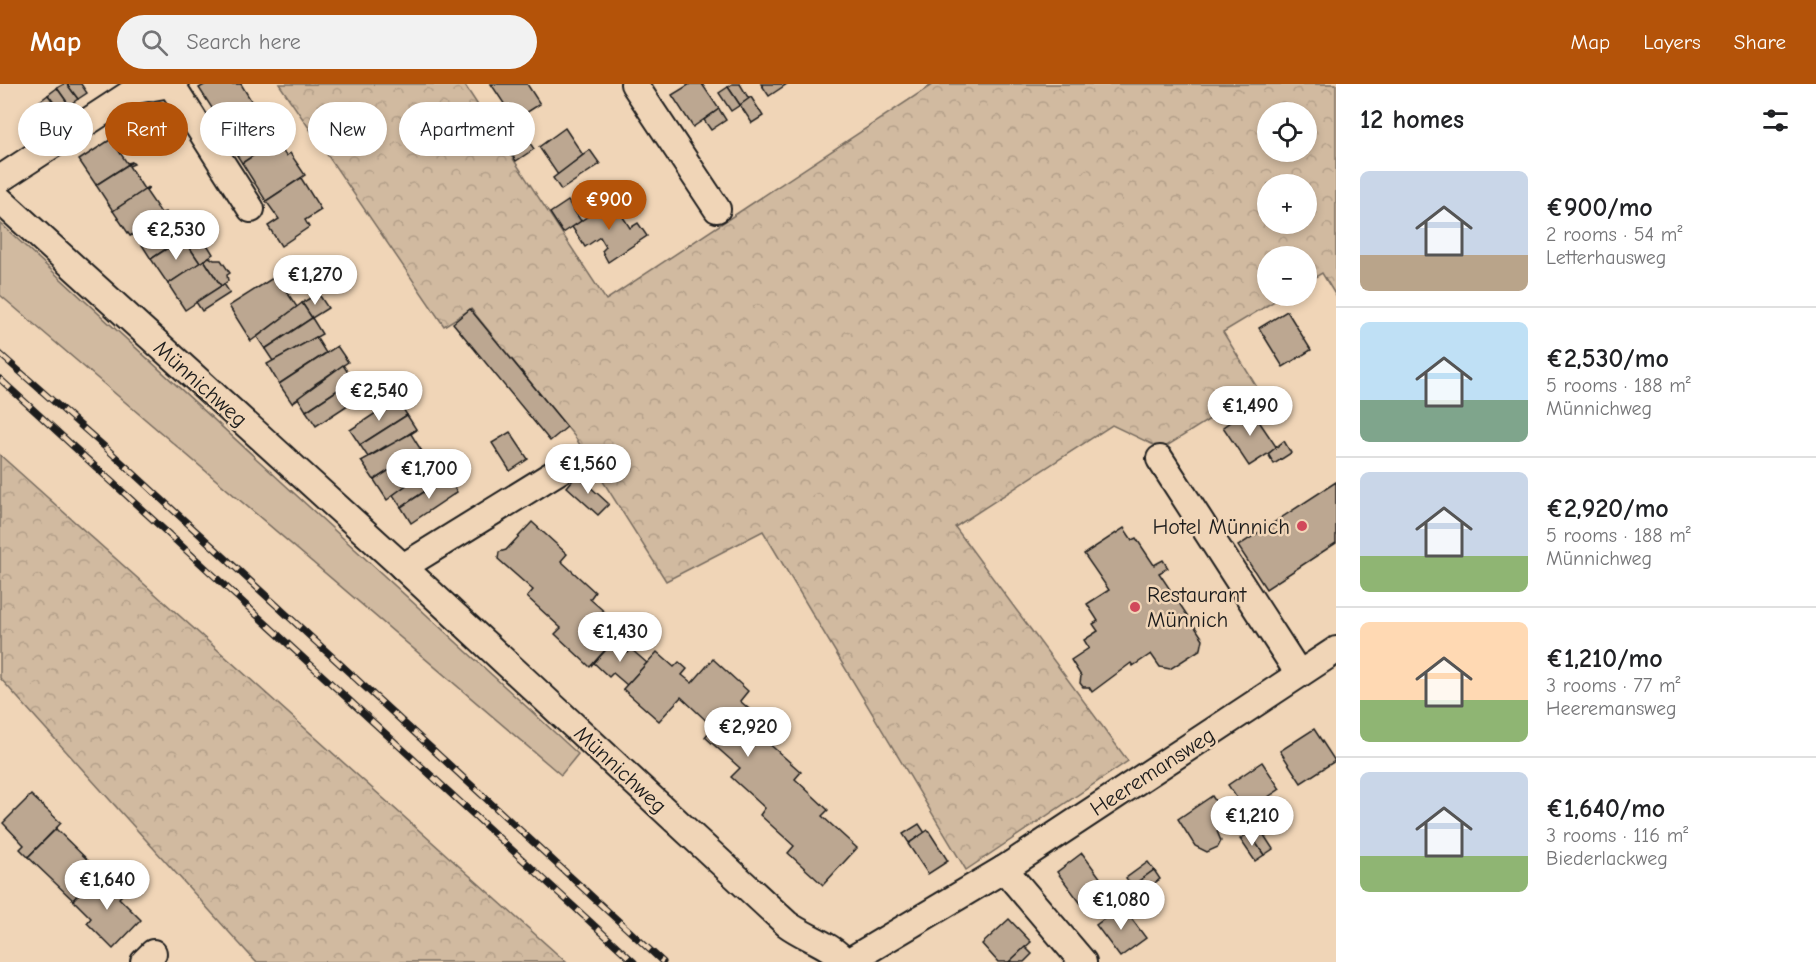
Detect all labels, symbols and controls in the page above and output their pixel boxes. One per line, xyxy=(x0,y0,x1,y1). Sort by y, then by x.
search box xyxy=(117,15,537,69)
text: Map xyxy=(30,26,81,58)
icon: search xyxy=(138,26,171,59)
text: Search here xyxy=(186,29,301,55)
text: Map xyxy=(1571,30,1610,54)
text: Layers xyxy=(1643,30,1701,54)
text: Share xyxy=(1734,30,1786,54)
chip: Buy xyxy=(18,102,93,156)
chip: Rent xyxy=(105,102,188,156)
chip: Filters xyxy=(200,102,296,156)
chip: New xyxy=(308,102,387,156)
chip: Apartment xyxy=(399,102,535,156)
map controls xyxy=(1257,102,1317,306)
button: locate xyxy=(1257,102,1317,162)
icon: filters xyxy=(1759,104,1792,137)
text: 12 homes xyxy=(1360,105,1464,135)
button: + xyxy=(1257,174,1317,234)
pin: €900 xyxy=(573,180,645,231)
text: €900 xyxy=(585,188,633,211)
text: €900/mo xyxy=(1546,193,1653,223)
icon: home xyxy=(1408,195,1480,267)
pin: €2,530 xyxy=(127,210,225,261)
text: €2,530 xyxy=(146,218,206,241)
text: 2 rooms · 54 m² xyxy=(1546,223,1682,246)
button: − xyxy=(1257,246,1317,306)
text: Letterhausweg xyxy=(1546,246,1666,269)
pin: €1,270 xyxy=(266,255,364,306)
text: €1,270 xyxy=(287,263,343,286)
street label: Münnichweg xyxy=(148,335,252,432)
text: €2,530/mo xyxy=(1546,344,1669,374)
icon: home xyxy=(1408,346,1480,418)
pin: €2,540 xyxy=(330,371,428,422)
text: 5 rooms · 188 m² xyxy=(1546,374,1691,397)
text: €2,540 xyxy=(350,379,409,402)
pin: €1,490 xyxy=(1201,386,1299,437)
text: €1,490 xyxy=(1222,394,1278,417)
text: Münnichweg xyxy=(1546,397,1652,420)
pin: €1,560 xyxy=(539,444,637,495)
pin: €1,700 xyxy=(380,449,478,500)
text: €1,560 xyxy=(559,452,617,475)
text: €1,700 xyxy=(400,457,458,480)
text: €2,920/mo xyxy=(1546,494,1669,524)
icon: home xyxy=(1408,496,1480,568)
place label: Hotel Münnich xyxy=(1152,514,1290,540)
marker: Hotel Münnich xyxy=(1295,519,1309,533)
text: 5 rooms · 188 m² xyxy=(1546,524,1691,547)
text: Münnichweg xyxy=(1546,547,1652,570)
place label: Restaurant Münnich xyxy=(1147,582,1247,633)
marker: Restaurant Münnich xyxy=(1128,600,1142,614)
pin: €1,430 xyxy=(571,612,669,663)
text: €1,430 xyxy=(592,620,648,643)
text: €1,210/mo xyxy=(1546,644,1663,674)
icon: home xyxy=(1408,646,1480,718)
text: 3 rooms · 77 m² xyxy=(1546,674,1680,697)
text: Heeremansweg xyxy=(1546,697,1677,720)
pin: €2,920 xyxy=(699,707,797,758)
text: €2,920 xyxy=(718,715,778,738)
street label: Münnichweg xyxy=(569,720,672,819)
street label: Heeremansweg xyxy=(1085,722,1220,822)
text: €1,640/mo xyxy=(1546,794,1665,824)
pin: €1,210 xyxy=(1203,796,1301,847)
icon: home xyxy=(1408,796,1480,868)
text: €1,210 xyxy=(1225,804,1279,827)
text: 3 rooms · 116 m² xyxy=(1546,824,1688,847)
text: Biederlackweg xyxy=(1546,847,1668,870)
pin: €1,640 xyxy=(58,860,156,911)
text: €1,640 xyxy=(79,868,135,891)
pin: €1,080 xyxy=(1072,880,1170,931)
text: €1,080 xyxy=(1092,888,1150,911)

